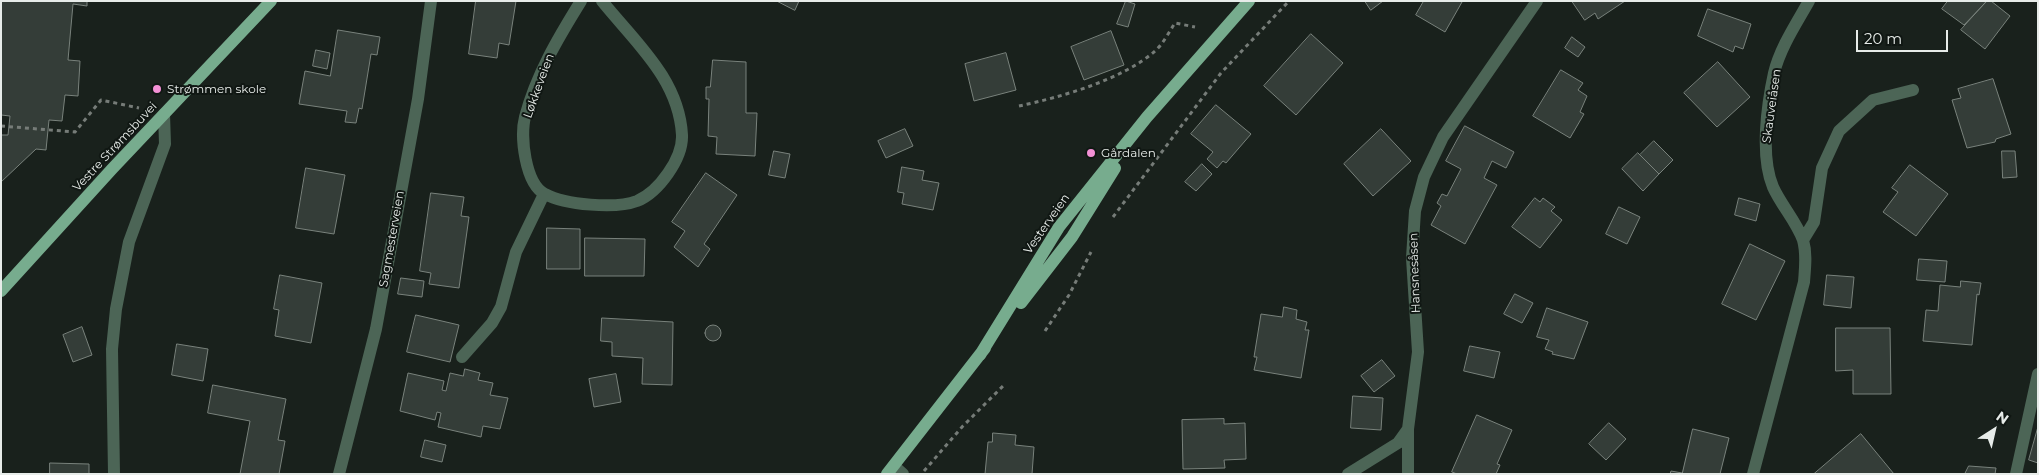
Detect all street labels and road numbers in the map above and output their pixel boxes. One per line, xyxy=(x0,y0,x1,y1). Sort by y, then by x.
street label: Løkkeveien xyxy=(521,52,557,120)
street label: Skauveiåsen xyxy=(1760,68,1784,144)
street label: Vestre Strømsbuvei xyxy=(70,99,160,195)
street label: Sagmesterveien xyxy=(376,190,408,288)
street label: Vesterveien xyxy=(1021,191,1073,257)
street label: Hansnesåsen xyxy=(1406,233,1424,313)

